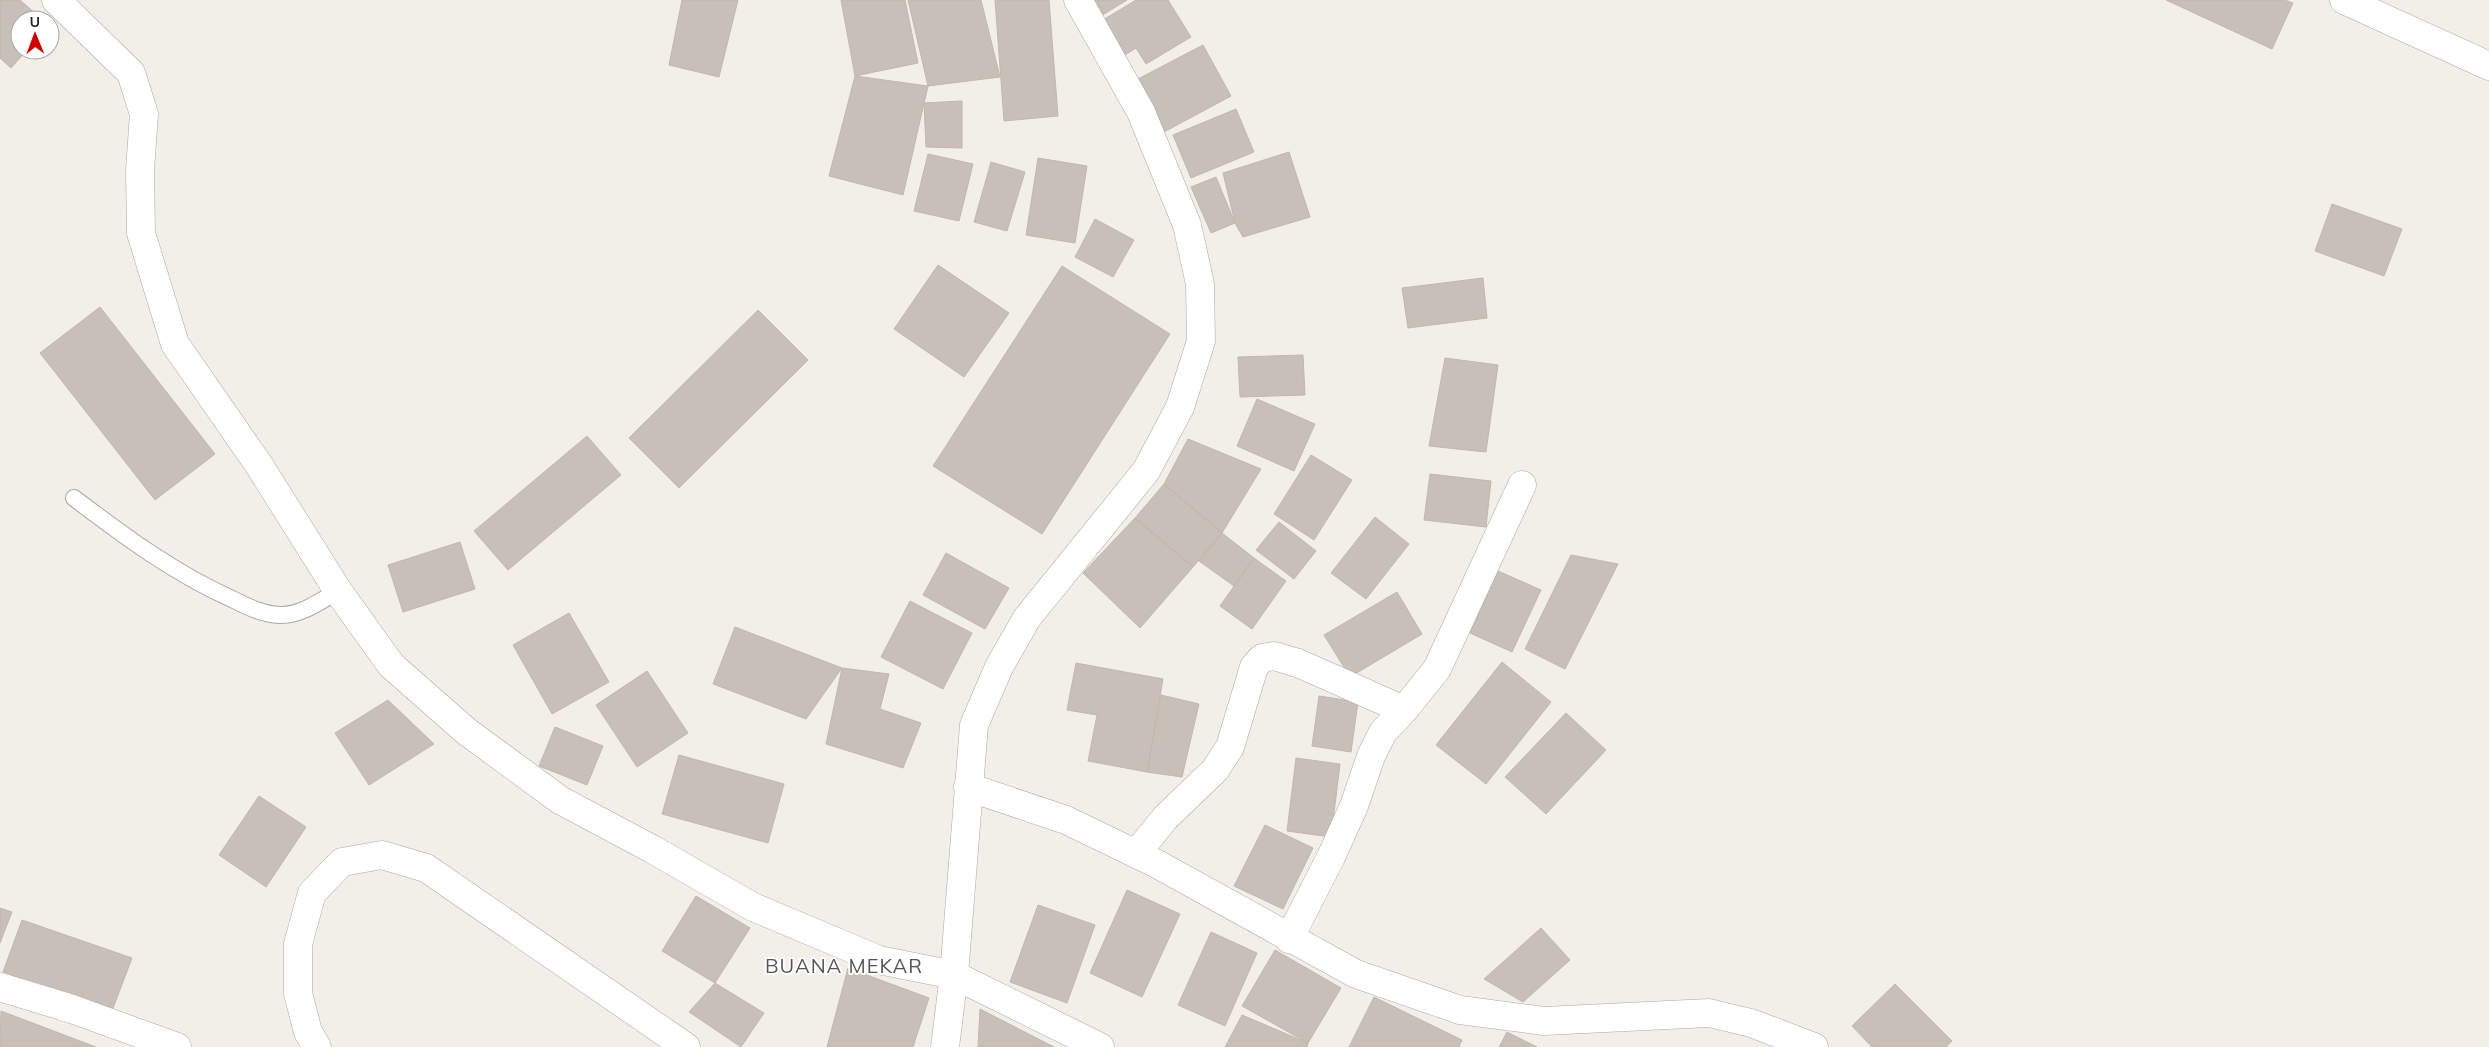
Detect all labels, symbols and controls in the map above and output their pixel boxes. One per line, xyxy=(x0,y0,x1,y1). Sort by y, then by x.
north arrow xyxy=(10,10,60,60)
text: U xyxy=(29,13,40,31)
district label: BUANA MEKAR xyxy=(765,953,923,978)

